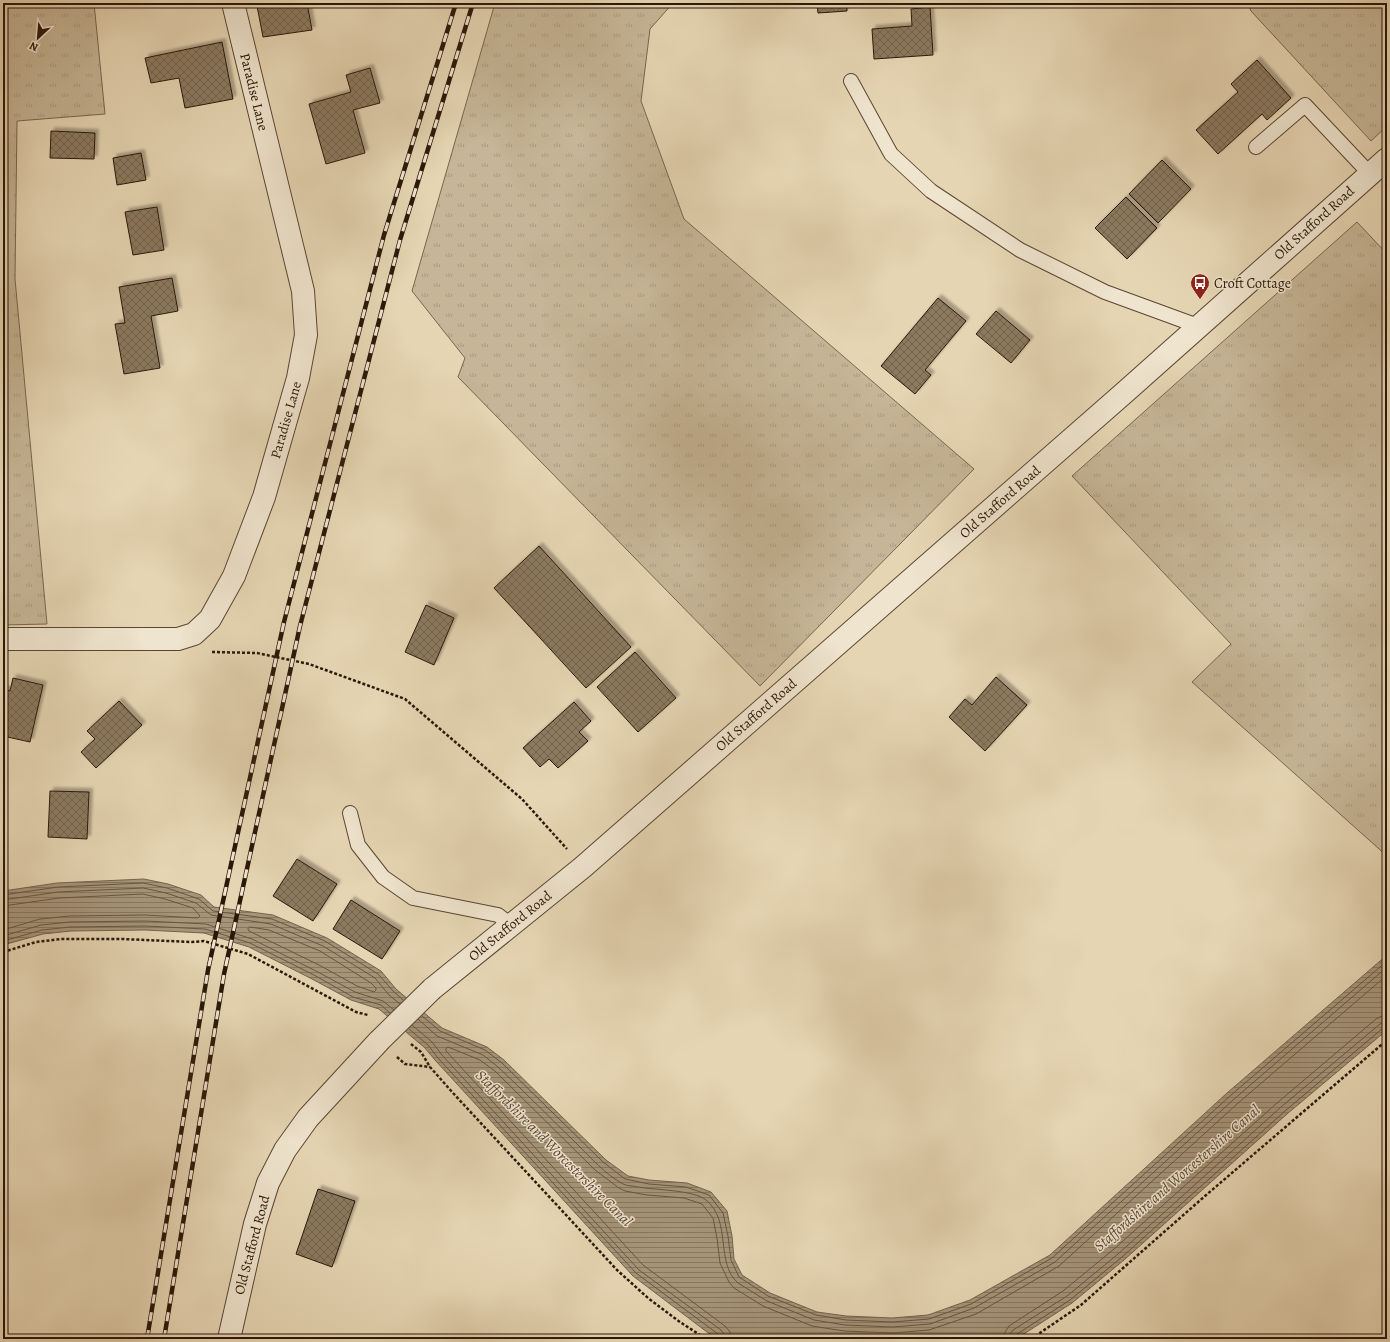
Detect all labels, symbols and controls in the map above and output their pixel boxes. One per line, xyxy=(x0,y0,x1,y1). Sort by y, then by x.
north arrow xyxy=(18,18,58,58)
text: N xyxy=(27,38,41,55)
street label: Paradise Lane xyxy=(235,51,273,133)
street label: Old Stafford Road xyxy=(1270,181,1359,264)
bus stop icon: Croft Cottage xyxy=(1189,272,1211,300)
place label: Croft Cottage xyxy=(1214,274,1291,293)
street label: Paradise Lane xyxy=(266,379,306,461)
street label: Old Stafford Road xyxy=(955,461,1045,543)
street label: Old Stafford Road xyxy=(711,674,801,756)
street label: Old Stafford Road xyxy=(464,886,556,966)
water label: Staffordshire and Worcestershire Canal xyxy=(471,1065,637,1231)
water label: Staffordshire and Worcestershire Canal xyxy=(1090,1100,1264,1256)
street label: Old Stafford Road xyxy=(230,1193,275,1297)

